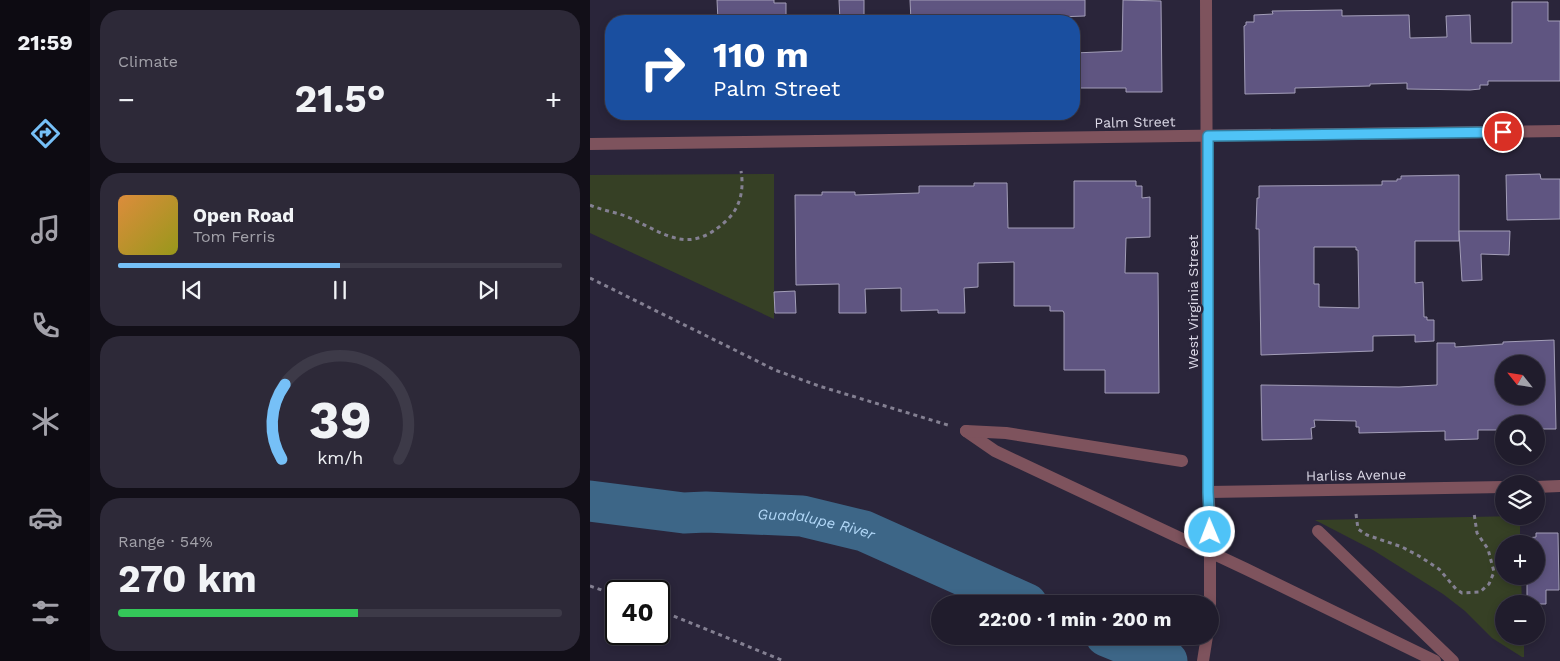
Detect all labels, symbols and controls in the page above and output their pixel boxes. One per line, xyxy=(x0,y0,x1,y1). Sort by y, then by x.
text: 21:59 xyxy=(17,30,73,55)
text: 110 m xyxy=(713,34,809,76)
icon: right xyxy=(630,35,695,100)
text: Climate xyxy=(118,52,178,71)
text: Palm Street xyxy=(713,76,840,101)
text: 21.5° xyxy=(294,77,386,121)
text: − xyxy=(118,83,135,116)
text: + xyxy=(545,83,562,116)
pin xyxy=(1482,111,1524,153)
street label: Palm Street xyxy=(1094,113,1176,131)
icon: directions xyxy=(28,116,63,151)
icon: arrive xyxy=(1489,118,1517,146)
text: Open Road xyxy=(193,204,294,227)
icon: music xyxy=(28,212,63,247)
text: Tom Ferris xyxy=(193,227,275,246)
street label: West Virginia Street xyxy=(1185,234,1201,369)
icon: previous xyxy=(178,276,206,304)
icon: pause xyxy=(326,276,354,304)
icon: next xyxy=(474,276,502,304)
icon: phone xyxy=(28,308,63,343)
north arrow xyxy=(1495,355,1545,405)
map controls xyxy=(1495,355,1545,645)
text: 39 xyxy=(309,390,371,451)
icon: climate xyxy=(28,404,63,439)
button: search xyxy=(1495,415,1545,465)
text: km/h xyxy=(317,447,363,468)
street label: Harliss Avenue xyxy=(1306,466,1406,484)
button: layers xyxy=(1495,475,1545,525)
icon: car xyxy=(28,500,63,535)
water label: Guadalupe River xyxy=(757,505,879,544)
position arrow xyxy=(1183,505,1235,557)
text: Range · 54% xyxy=(118,532,213,551)
button: + xyxy=(1495,535,1545,585)
text: 270 km xyxy=(118,557,257,601)
speed limit sign: 40 xyxy=(605,580,670,645)
icon: filters xyxy=(28,595,63,630)
button: − xyxy=(1495,595,1545,645)
text: 22:00 · 1 min · 200 m xyxy=(979,608,1171,631)

